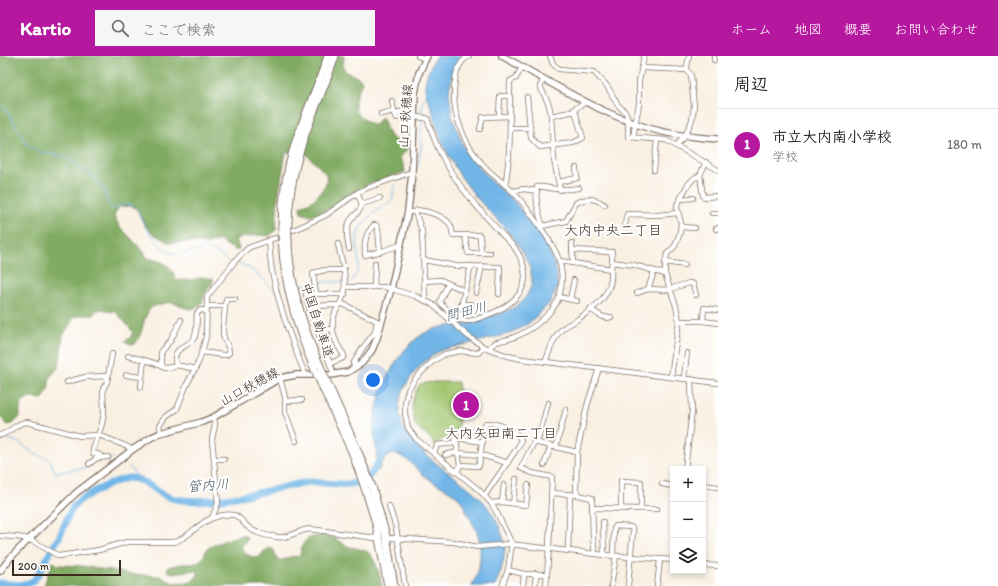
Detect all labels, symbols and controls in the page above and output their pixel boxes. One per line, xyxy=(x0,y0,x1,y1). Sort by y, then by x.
search box xyxy=(95,10,375,46)
text: Kartio xyxy=(20,17,71,40)
icon: search xyxy=(109,17,131,39)
text: ここで検索 xyxy=(141,21,216,39)
text: ホーム xyxy=(731,21,772,38)
text: 地図 xyxy=(794,21,822,38)
text: 概要 xyxy=(844,21,872,38)
text: お問い合わせ xyxy=(894,21,978,38)
text: 周辺 xyxy=(734,74,768,94)
street label: 山口秋穂線 xyxy=(396,82,415,149)
text: 市立大内南小学校 xyxy=(772,128,892,146)
text: 1 xyxy=(744,137,750,152)
text: 180 m xyxy=(947,137,982,152)
text: 学校 xyxy=(772,149,798,164)
district label: 大内中央二丁目 xyxy=(564,222,662,239)
street label: 中国自動車道 xyxy=(298,281,337,360)
water label: 問田川 xyxy=(444,298,489,325)
street label: 山口秋穂線 xyxy=(217,364,282,409)
your location xyxy=(363,370,383,390)
pin: 1 xyxy=(453,390,479,420)
district label: 大内矢田南二丁目 xyxy=(445,425,557,442)
map controls xyxy=(670,466,706,574)
button: + xyxy=(670,466,706,502)
water label: 管内川 xyxy=(186,476,230,495)
button: − xyxy=(670,502,706,538)
button: layers xyxy=(670,538,706,574)
scale bar xyxy=(12,558,121,577)
text: 200 m xyxy=(18,560,49,573)

